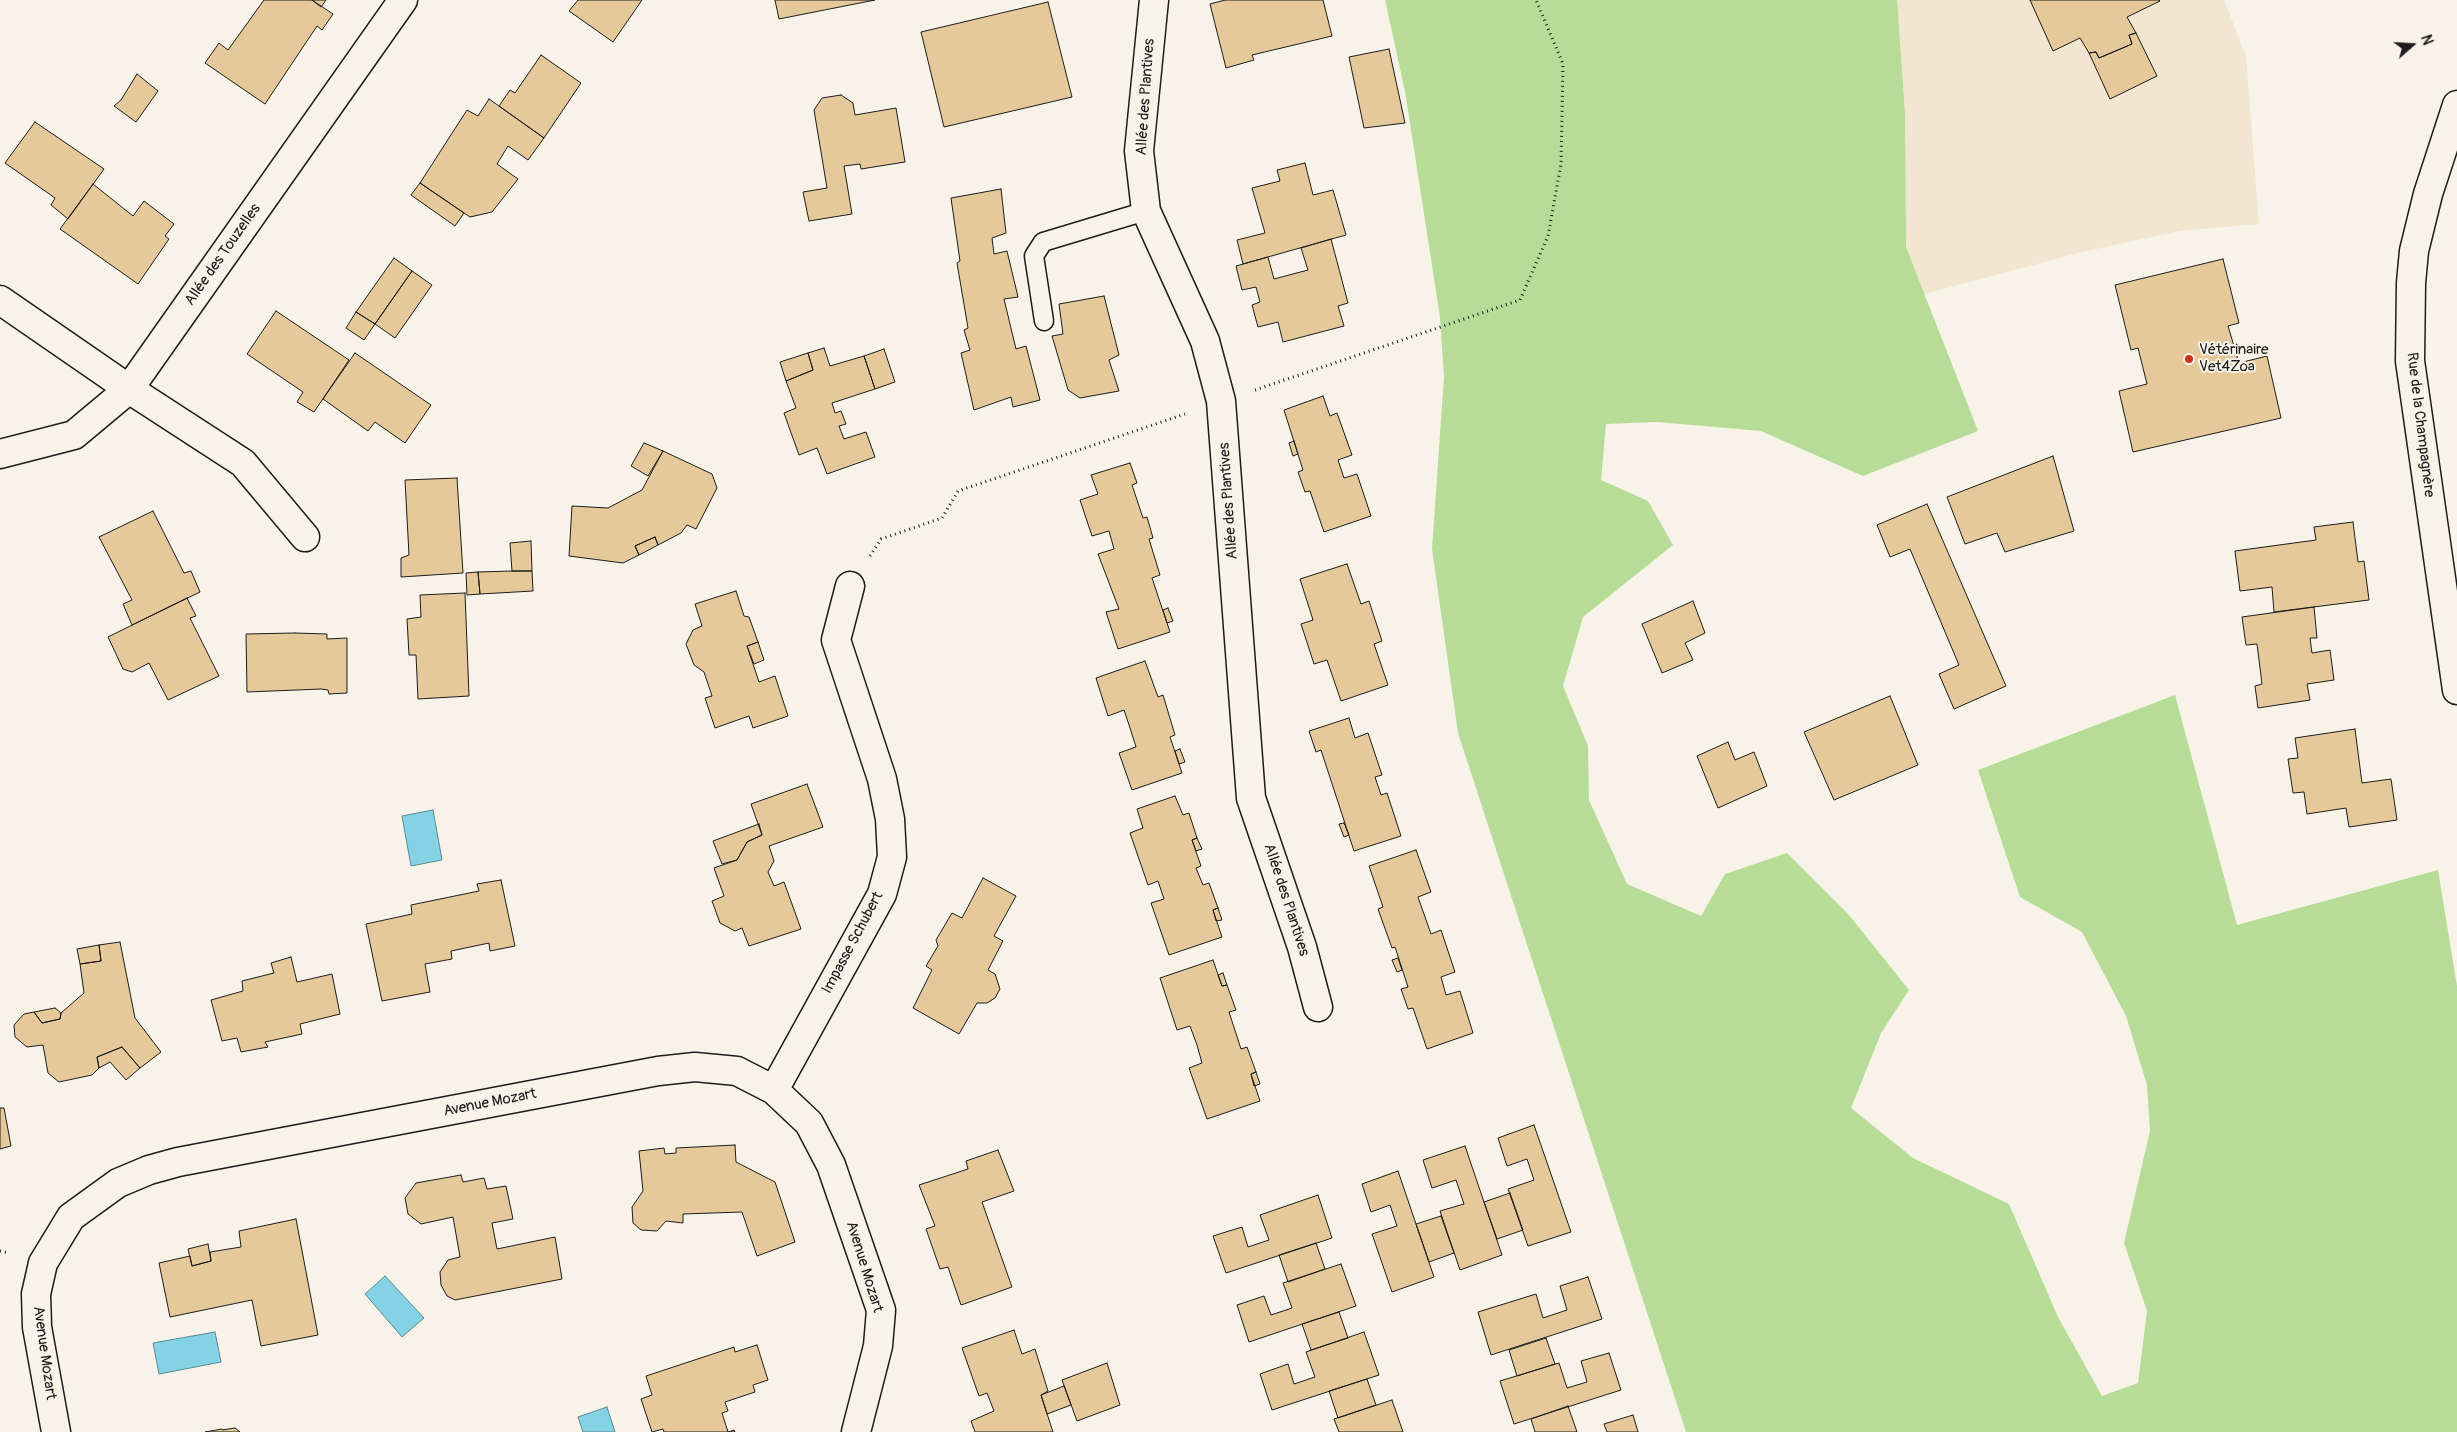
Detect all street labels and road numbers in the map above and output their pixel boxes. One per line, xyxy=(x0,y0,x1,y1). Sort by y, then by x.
street label: Allée des Plantives xyxy=(1133,38,1159,156)
street label: Allée des Touzelles xyxy=(181,201,265,309)
street label: Rue de la Champagnère xyxy=(2402,351,2438,499)
street label: Allée des Plantives xyxy=(1216,442,1242,560)
street label: Allée des Plantives xyxy=(1259,842,1313,958)
street label: Impasse Schubert xyxy=(819,889,887,997)
street label: Avenue Mozart xyxy=(442,1085,538,1121)
street label: Avenue Mozart xyxy=(842,1219,886,1315)
street label: Avenue Mozart xyxy=(29,1305,59,1401)

